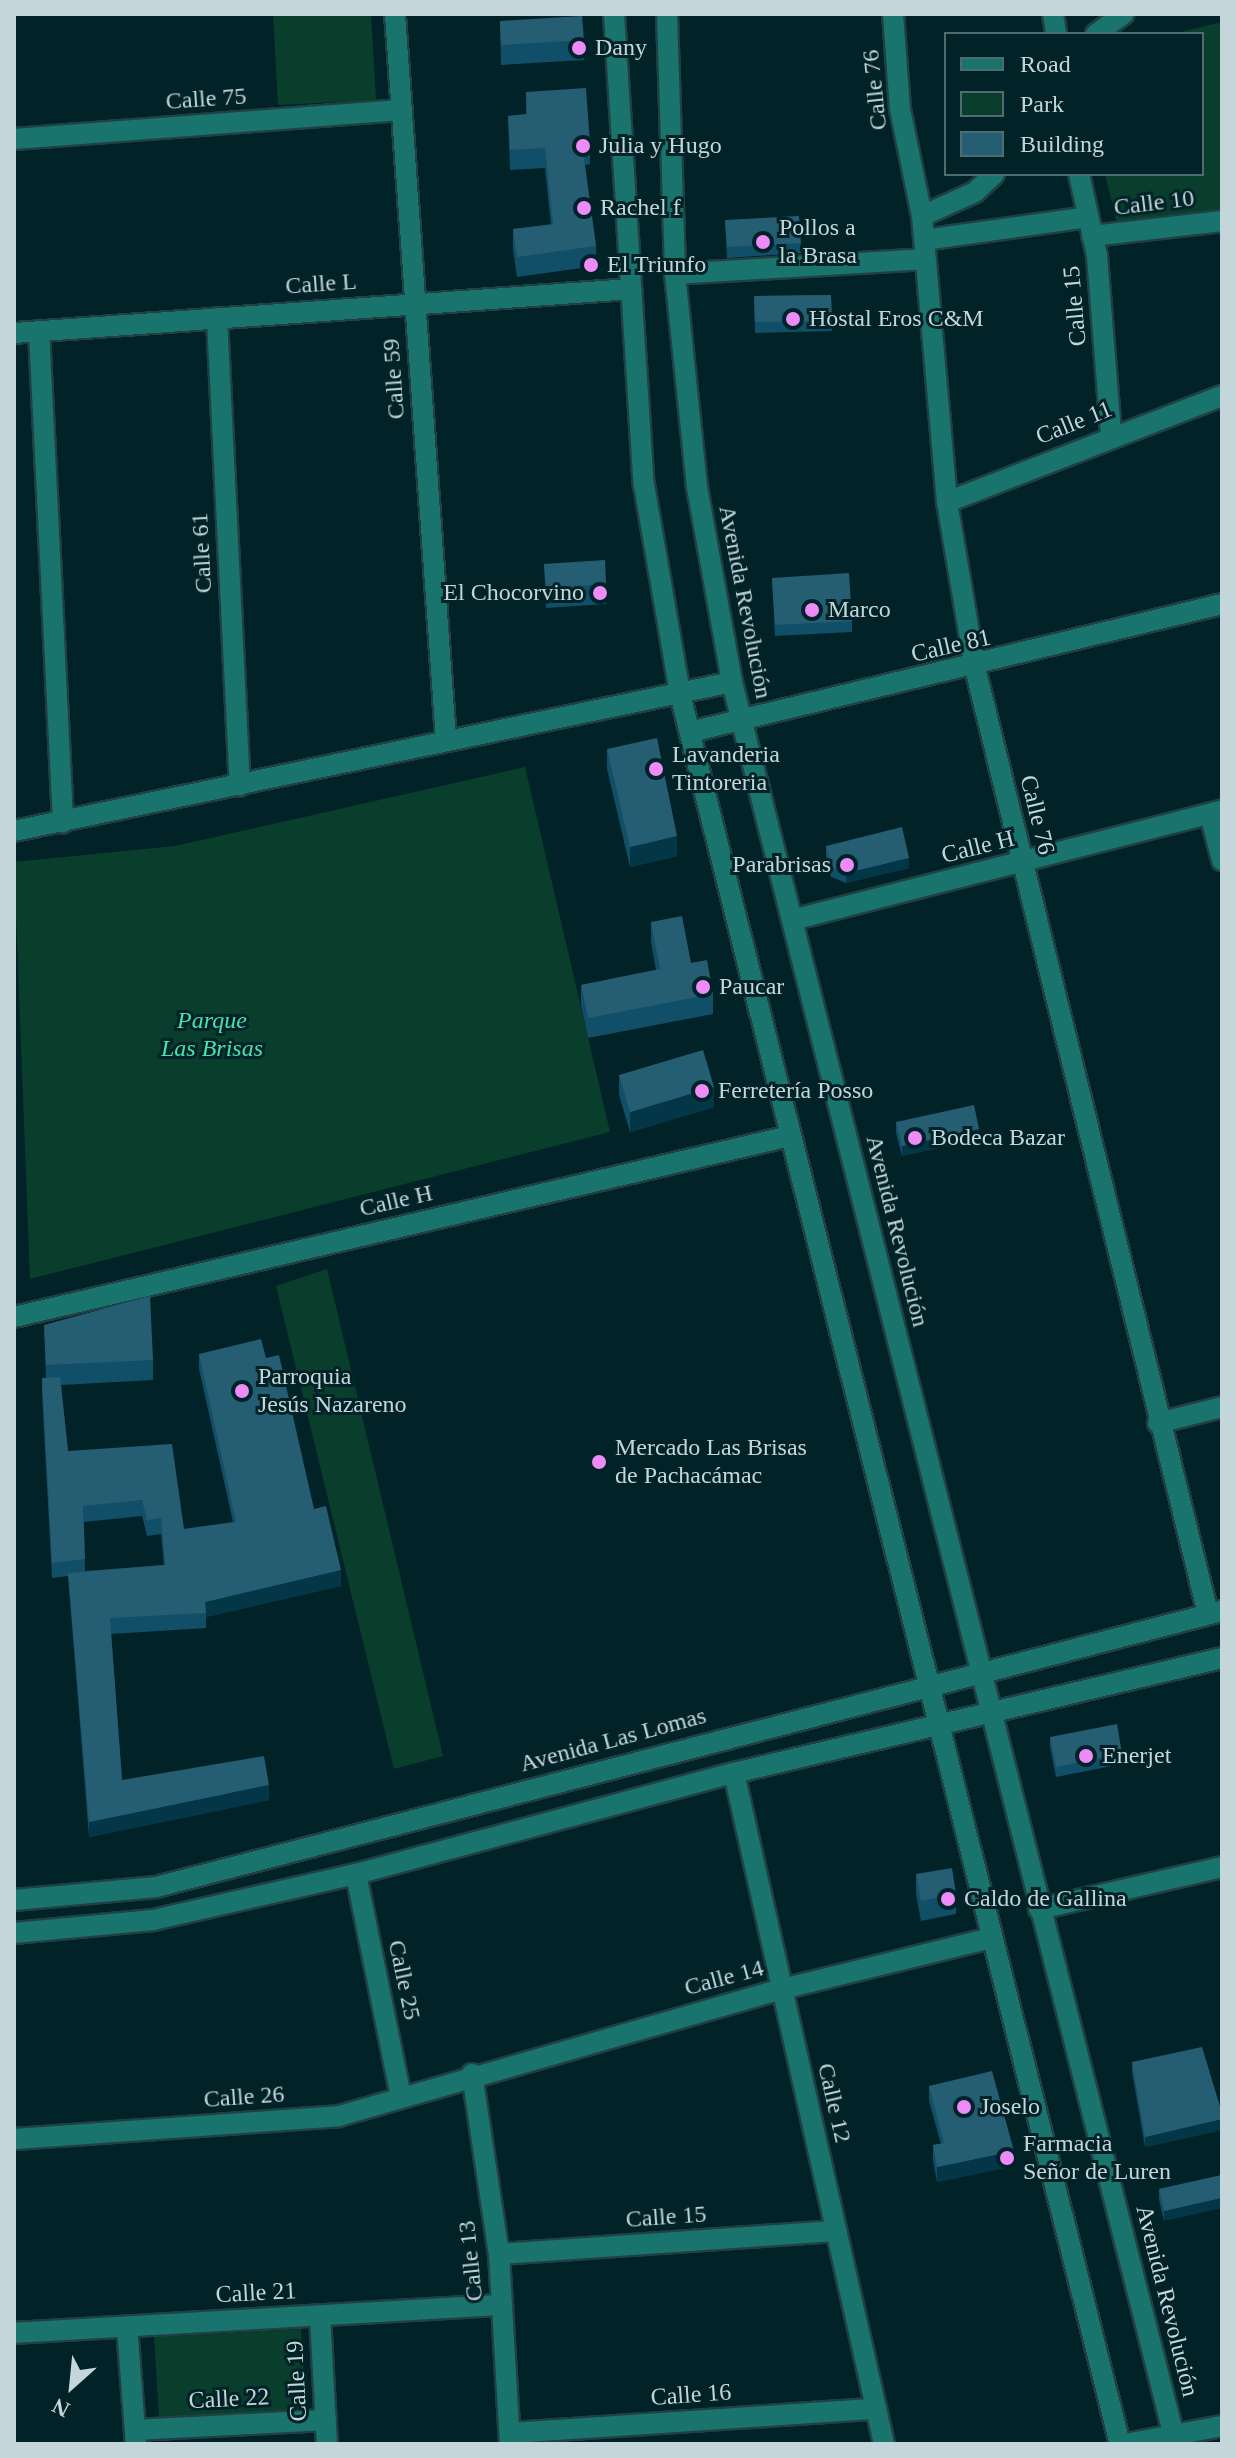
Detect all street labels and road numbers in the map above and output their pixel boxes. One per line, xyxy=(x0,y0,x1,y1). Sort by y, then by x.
street label: Calle 76 xyxy=(856,48,894,132)
street label: Calle 75 xyxy=(165,82,247,116)
street label: Calle 10 xyxy=(1112,184,1196,222)
street label: Calle 15 xyxy=(1057,265,1093,347)
street label: Calle L xyxy=(284,267,358,301)
street label: Calle 59 xyxy=(377,338,411,420)
street label: Calle 11 xyxy=(1032,395,1116,451)
street label: Avenida Revolución xyxy=(712,503,778,701)
street label: Calle 61 xyxy=(186,512,218,594)
street label: Calle 81 xyxy=(908,623,994,669)
street label: Calle 76 xyxy=(1013,772,1061,858)
street label: Calle H xyxy=(939,824,1017,870)
street label: Avenida Revolución xyxy=(859,1132,935,1330)
street label: Calle H xyxy=(357,1179,435,1223)
street label: Avenida Las Lomas xyxy=(517,1701,709,1779)
street label: Calle 25 xyxy=(382,1938,426,2022)
street label: Calle 14 xyxy=(681,1954,767,2002)
street label: Calle 12 xyxy=(811,2060,857,2146)
street label: Calle 26 xyxy=(203,2080,285,2114)
street label: Calle 15 xyxy=(625,2200,707,2234)
street label: Avenida Revolución xyxy=(1129,2202,1205,2400)
street label: Calle 13 xyxy=(452,2219,490,2303)
street label: Calle 21 xyxy=(215,2277,297,2309)
street label: Calle 19 xyxy=(281,2340,313,2422)
street label: Calle 16 xyxy=(650,2378,732,2412)
street label: Calle 22 xyxy=(188,2383,270,2415)

